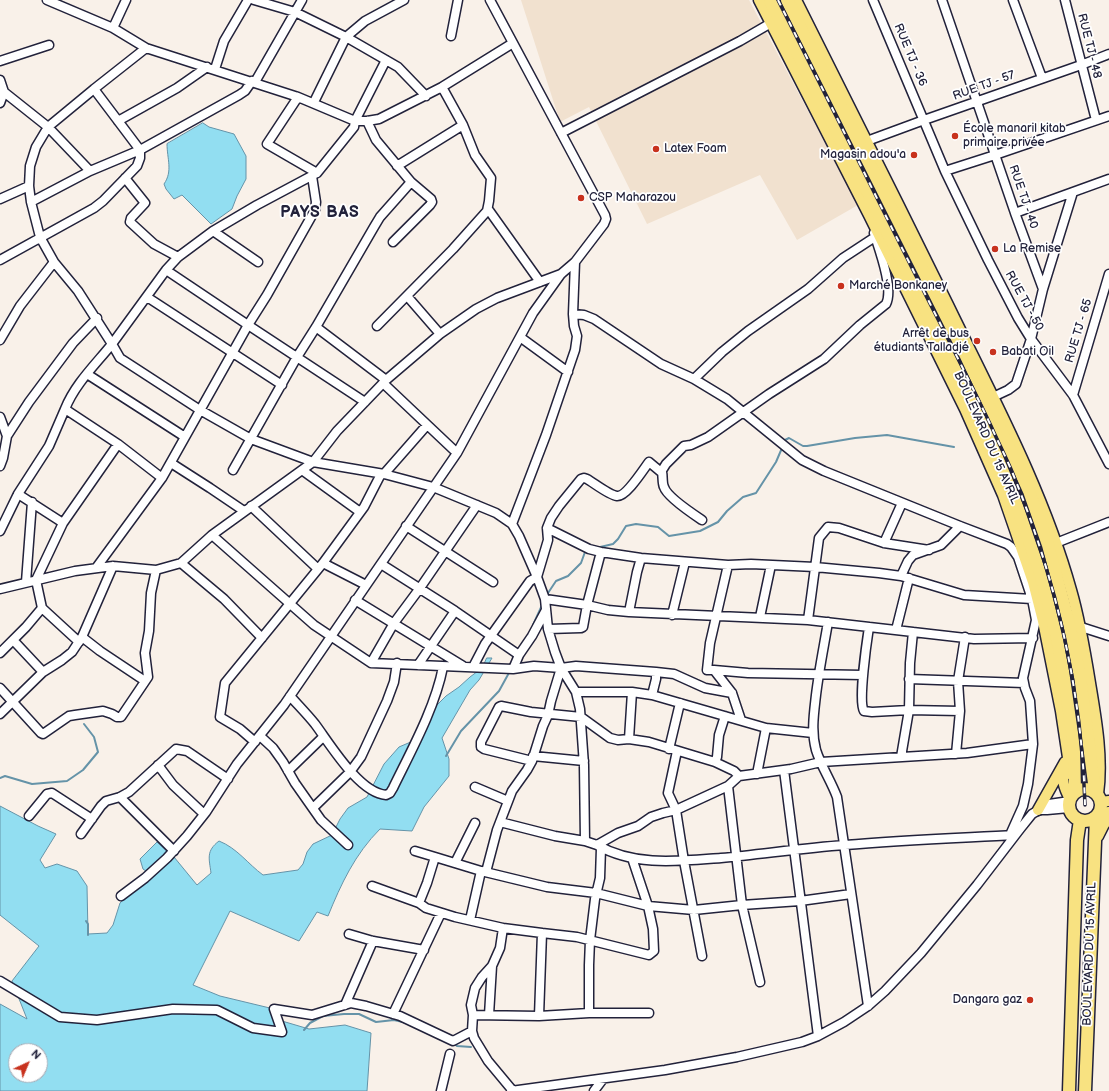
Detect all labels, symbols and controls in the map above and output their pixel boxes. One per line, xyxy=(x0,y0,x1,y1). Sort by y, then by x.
street label: RUE TJ - 48 xyxy=(1074,12,1104,80)
street label: RUE TJ - 36 xyxy=(890,21,930,89)
street label: RUE TJ - 57 xyxy=(951,68,1017,104)
place label: École manaril kitab primaire privée xyxy=(963,122,1066,150)
marker: École manaril kitab primaire privée xyxy=(950,131,960,141)
place label: Latex Foam xyxy=(664,142,727,156)
marker: Latex Foam xyxy=(651,144,661,154)
place label: Magasin adou'a xyxy=(820,148,906,162)
marker: Magasin adou'a xyxy=(909,150,919,160)
street label: RUE TJ - 40 xyxy=(1005,163,1041,231)
place label: CSP Maharazou xyxy=(589,191,676,205)
marker: CSP Maharazou xyxy=(576,193,586,203)
district label: PAYS BAS xyxy=(280,203,360,223)
place label: La Remise xyxy=(1003,242,1061,256)
marker: La Remise xyxy=(990,244,1000,254)
street label: RUE TJ - 50 xyxy=(1002,269,1046,333)
place label: Marché Bonkaney xyxy=(849,279,947,293)
marker: Marché Bonkaney xyxy=(836,281,846,291)
street label: RUE TJ - 65 xyxy=(1062,297,1096,365)
place label: Arrêt de bus étudiants Talladjé xyxy=(874,327,969,355)
marker: Arrêt de bus étudiants Talladjé xyxy=(972,336,982,346)
place label: Babati Oil xyxy=(1001,345,1054,359)
marker: Babati Oil xyxy=(988,347,998,357)
street label: BOULEVARD DU 15 AVRIL xyxy=(950,369,1022,507)
street label: BOULEVARD DU 15 AVRIL xyxy=(1080,882,1100,1026)
place label: Dangara gaz xyxy=(953,993,1022,1007)
marker: Dangara gaz xyxy=(1025,995,1035,1005)
north arrow xyxy=(8,1043,48,1083)
text: N xyxy=(28,1047,43,1062)

